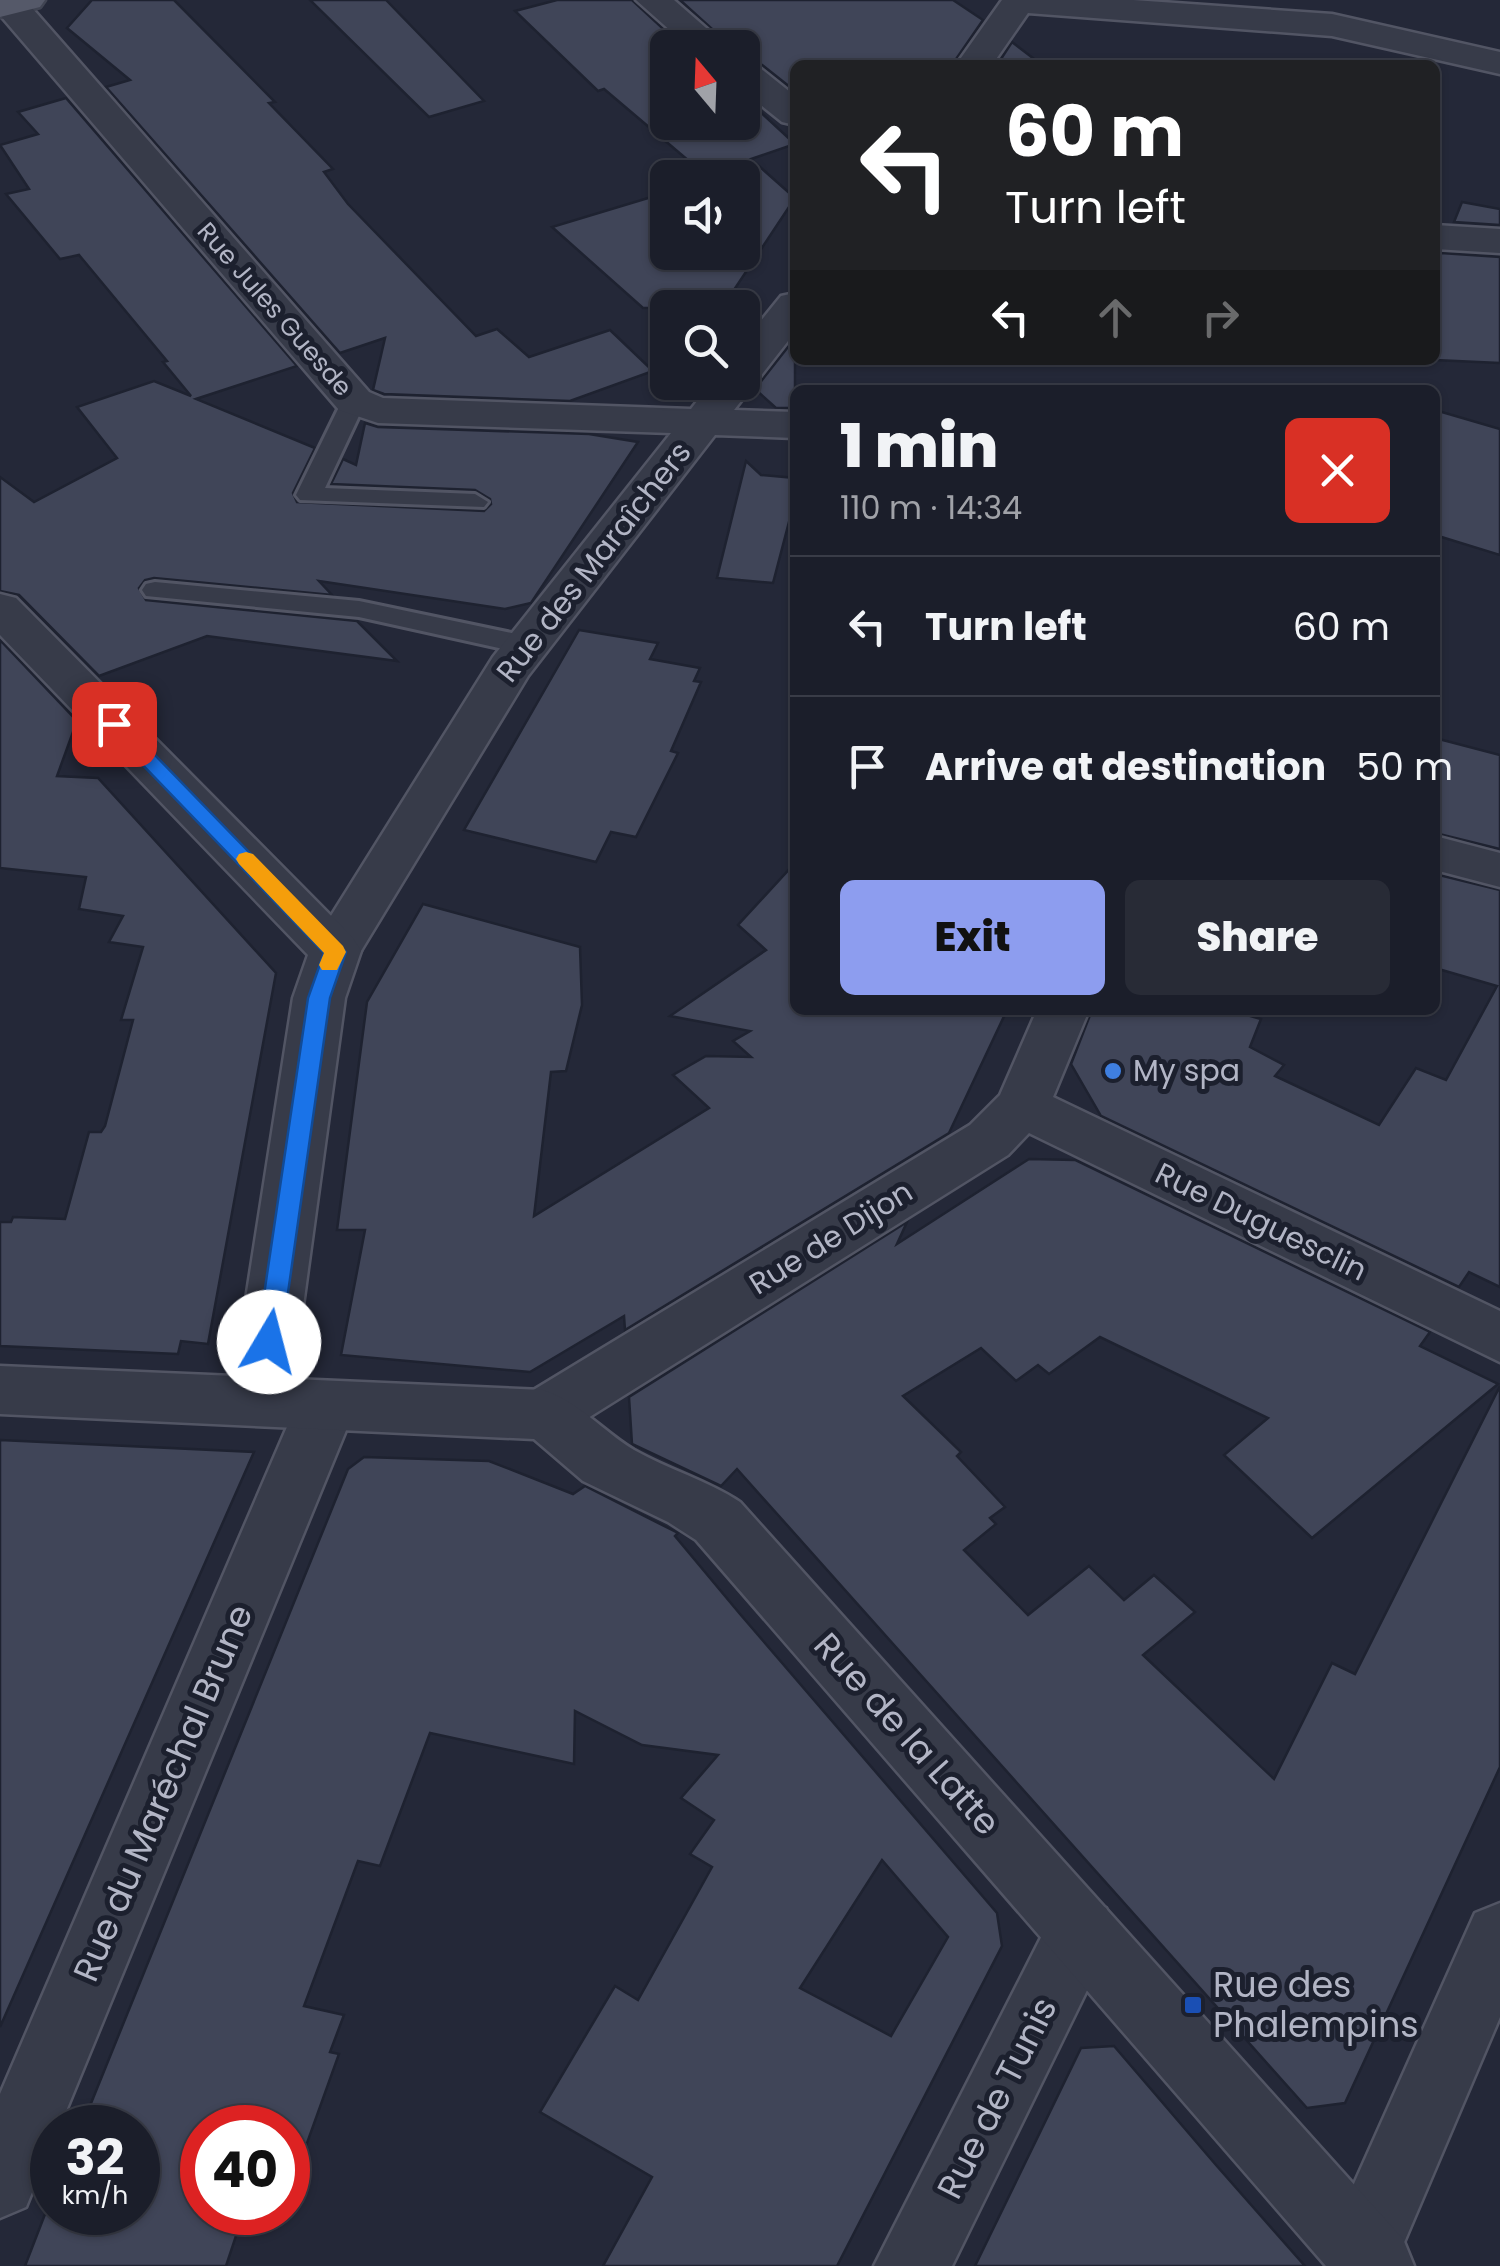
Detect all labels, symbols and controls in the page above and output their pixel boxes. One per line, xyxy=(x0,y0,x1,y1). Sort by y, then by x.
north arrow xyxy=(650,30,760,140)
map controls xyxy=(650,30,760,400)
text: 60 m xyxy=(1005,82,1184,181)
icon: left xyxy=(840,100,970,230)
button: sound xyxy=(650,160,760,270)
text: Turn left xyxy=(1005,176,1186,239)
street label: Rue Jules Guesde xyxy=(189,215,360,404)
button: search xyxy=(650,290,760,400)
icon: left xyxy=(983,290,1038,345)
icon: ahead xyxy=(1088,290,1143,345)
icon: right xyxy=(1193,290,1248,345)
text: 1 min xyxy=(840,404,998,488)
button: close xyxy=(1285,418,1390,523)
street label: Rue des Maraîchers xyxy=(486,432,701,691)
text: 110 m · 14:34 xyxy=(840,485,1022,530)
icon: left xyxy=(840,599,895,654)
text: Turn left xyxy=(925,600,1087,653)
text: 60 m xyxy=(1293,600,1390,653)
pin xyxy=(72,682,157,767)
icon: arrive xyxy=(87,697,142,752)
icon: arrive xyxy=(840,739,895,794)
text: Arrive at destination xyxy=(925,740,1326,793)
text: 50 m xyxy=(1356,740,1453,793)
button: Exit xyxy=(840,880,1105,995)
button: Share xyxy=(1125,880,1390,995)
place label: My spa xyxy=(1133,1049,1240,1092)
marker: My spa xyxy=(1102,1060,1124,1082)
street label: Rue Duguesclin xyxy=(1148,1152,1374,1291)
street label: Rue de Dijon xyxy=(741,1170,921,1305)
position arrow xyxy=(217,1290,321,1394)
street label: Rue du Maréchal Brune xyxy=(61,1597,264,1989)
street label: Rue de la Latte xyxy=(803,1622,1012,1846)
place label: Rue des Phalempins xyxy=(1213,1960,1419,2049)
street label: Rue de Tunis xyxy=(925,1989,1068,2207)
marker: Rue des Phalempins xyxy=(1182,1994,1204,2016)
speed limit sign: 40 xyxy=(180,2105,310,2235)
text: 32 xyxy=(66,2122,124,2193)
text: km/h xyxy=(62,2178,128,2213)

